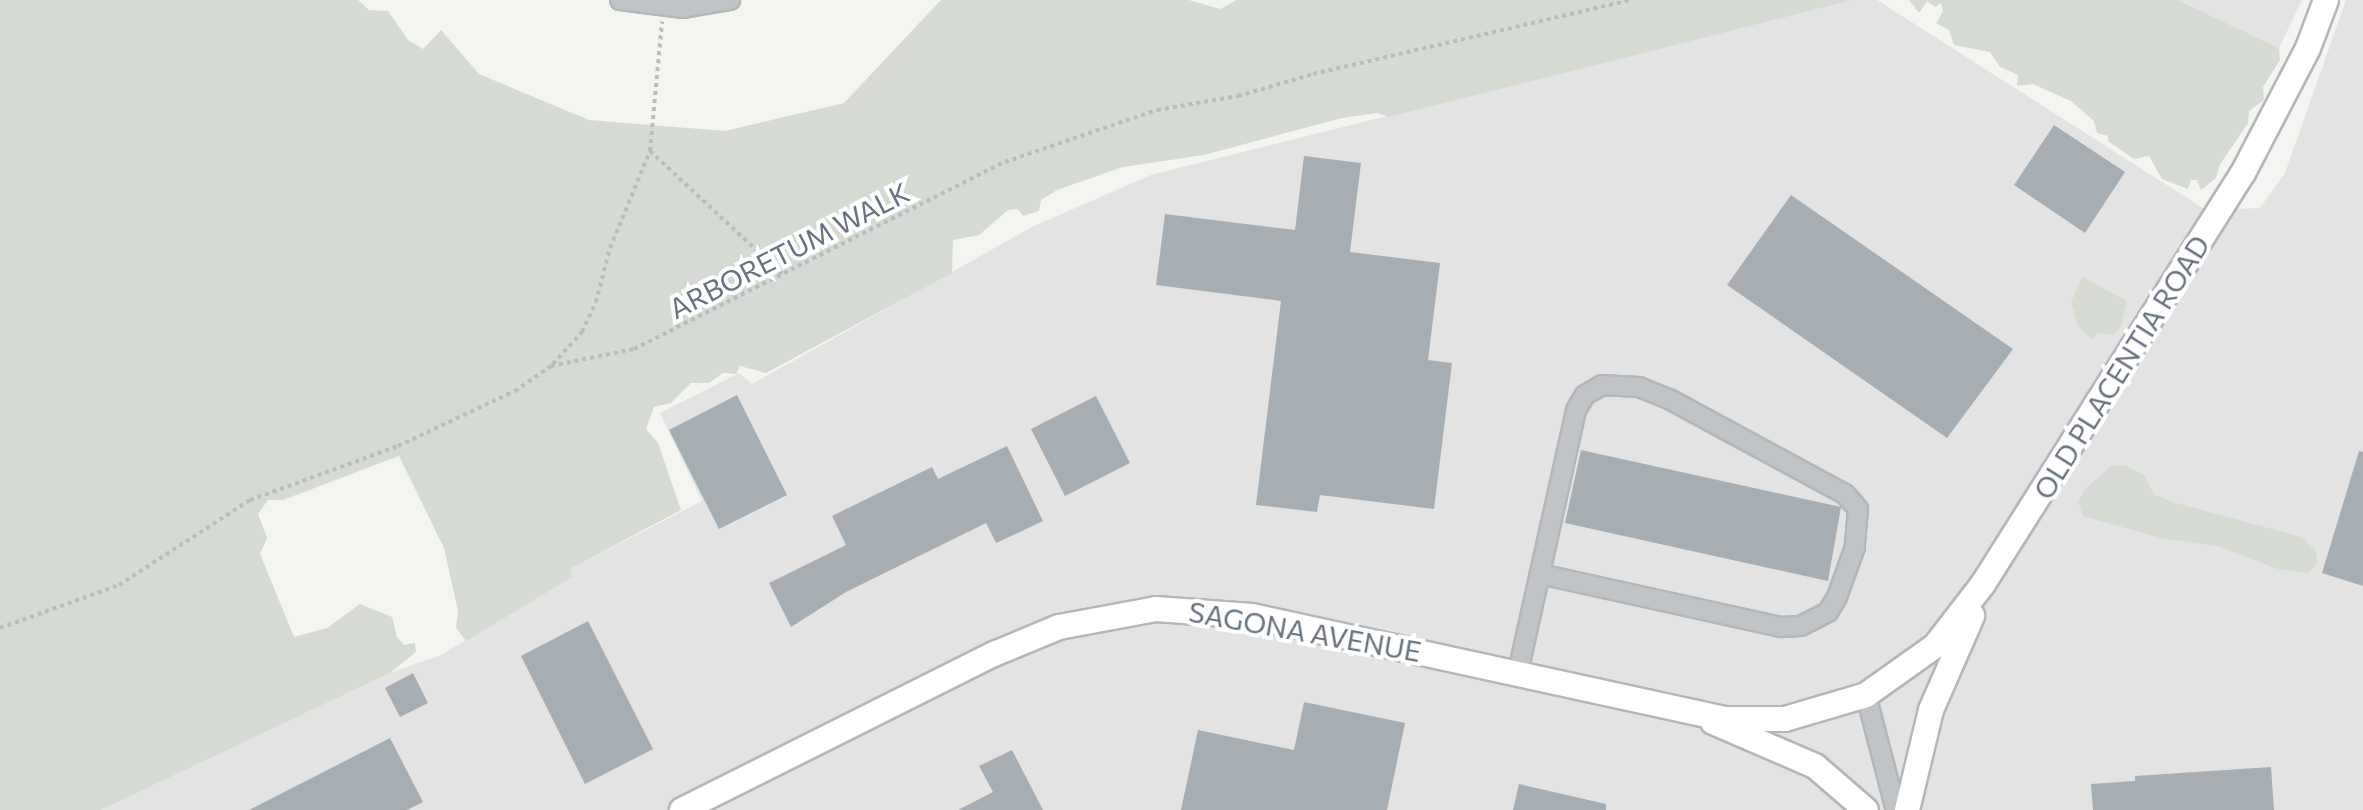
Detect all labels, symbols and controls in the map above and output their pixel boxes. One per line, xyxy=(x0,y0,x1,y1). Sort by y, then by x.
street label: ARBORETUM WALK xyxy=(663,175,915,325)
street label: OLD PLACENTIA ROAD xyxy=(2026,229,2216,505)
street label: SAGONA AVENUE xyxy=(1186,594,1424,668)

